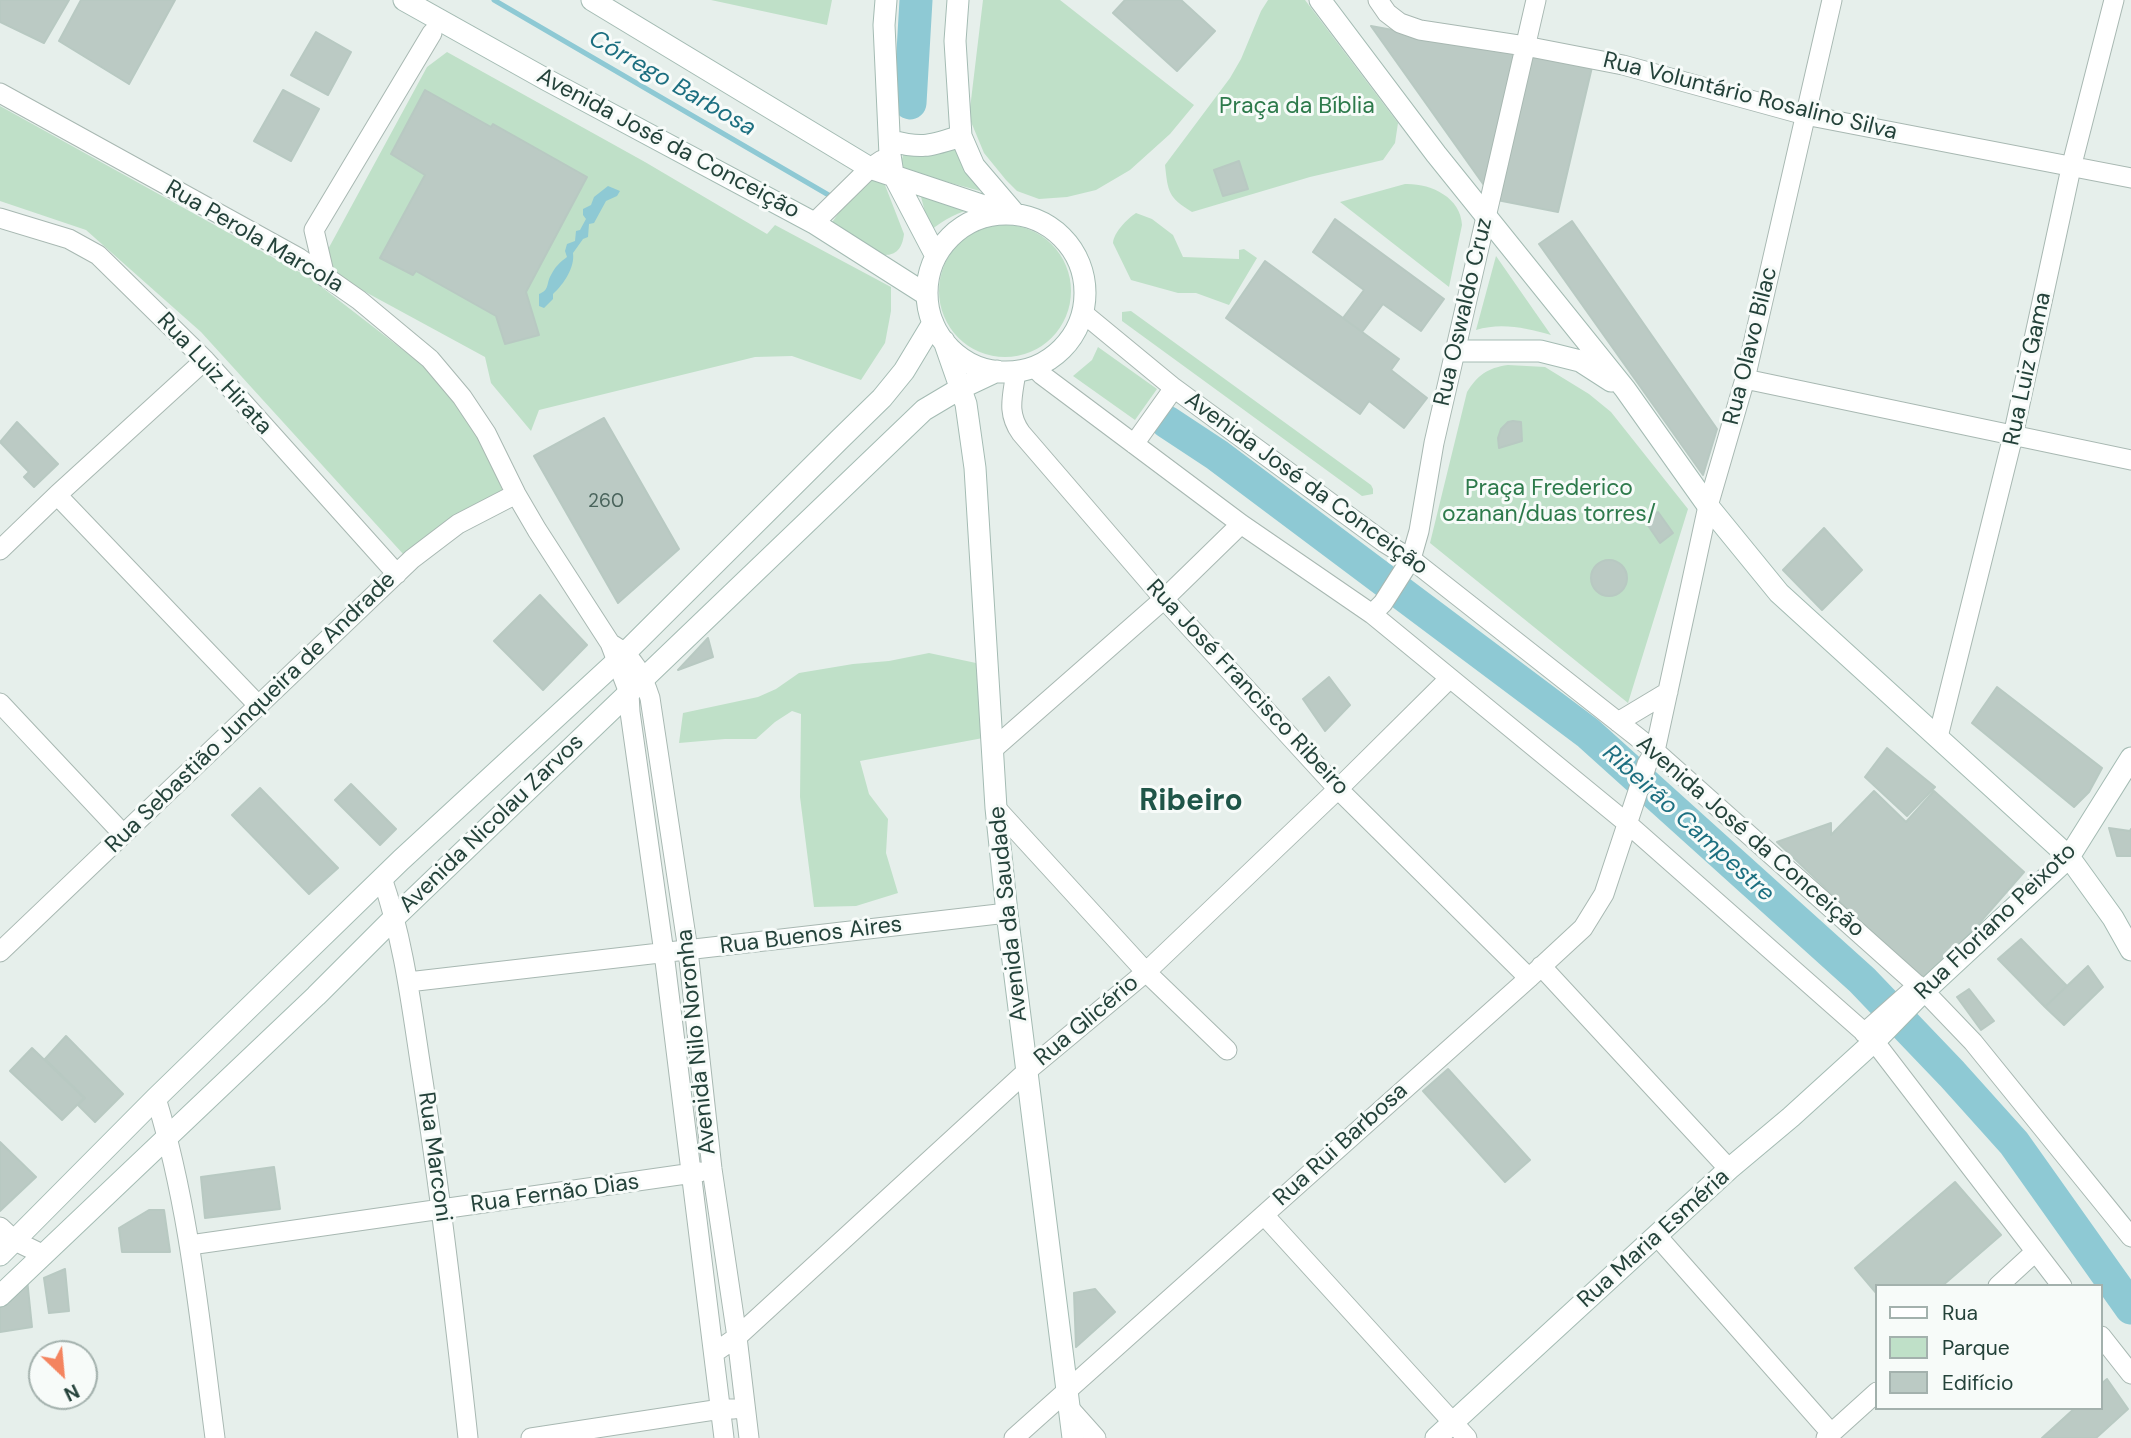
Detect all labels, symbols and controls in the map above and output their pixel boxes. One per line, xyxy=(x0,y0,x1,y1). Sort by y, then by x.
water label: Córrego Barbosa xyxy=(583,25,761,143)
street label: Rua Voluntário Rosalino Silva xyxy=(1600,47,1900,147)
street label: Avenida José da Conceição xyxy=(532,63,804,225)
park label: Praça da Bíblia xyxy=(1219,93,1375,121)
street label: Rua Perola Marcola xyxy=(160,175,348,299)
street label: Rua Oswaldo Cruz xyxy=(1429,215,1499,409)
street label: Rua Olavo Bilac xyxy=(1718,264,1784,428)
street label: Rua Luiz Gama xyxy=(1998,290,2058,448)
street label: Rua Luiz Hirata xyxy=(151,307,277,441)
street label: Avenida José da Conceição xyxy=(1179,386,1433,582)
park label: Praça Frederico ozanan/duas torres/ xyxy=(1442,475,1656,529)
house number: 260 xyxy=(588,491,624,513)
street label: Rua Sebastião Junqueira de Andrade xyxy=(100,567,402,859)
street label: Rua José Francisco Ribeiro xyxy=(1140,574,1354,802)
street label: Avenida Nicolau Zarvos xyxy=(394,729,590,919)
street label: Avenida José da Conceição xyxy=(1630,730,1870,944)
water label: Ribeirão Campestre xyxy=(1596,739,1780,909)
district label: Ribeiro xyxy=(1139,784,1243,820)
street label: Avenida da Saudade xyxy=(984,805,1034,1023)
street label: Rua Floriano Peixoto xyxy=(1910,838,2082,1006)
street label: Rua Buenos Aires xyxy=(718,911,904,961)
street label: Avenida Nilo Noronha xyxy=(671,928,723,1156)
street label: Rua Glicério xyxy=(1029,969,1145,1073)
street label: Rua Rui Barbosa xyxy=(1268,1078,1414,1212)
street label: Rua Marconi xyxy=(411,1090,457,1224)
street label: Rua Maria Esméria xyxy=(1572,1164,1736,1314)
street label: Rua Fernão Dias xyxy=(469,1169,641,1219)
legend xyxy=(1876,1284,2103,1410)
text: Rua xyxy=(1942,1299,1978,1327)
text: Parque xyxy=(1942,1334,2010,1362)
north arrow xyxy=(28,1340,98,1410)
text: Edifício xyxy=(1942,1369,2013,1397)
text: N xyxy=(60,1378,83,1407)

